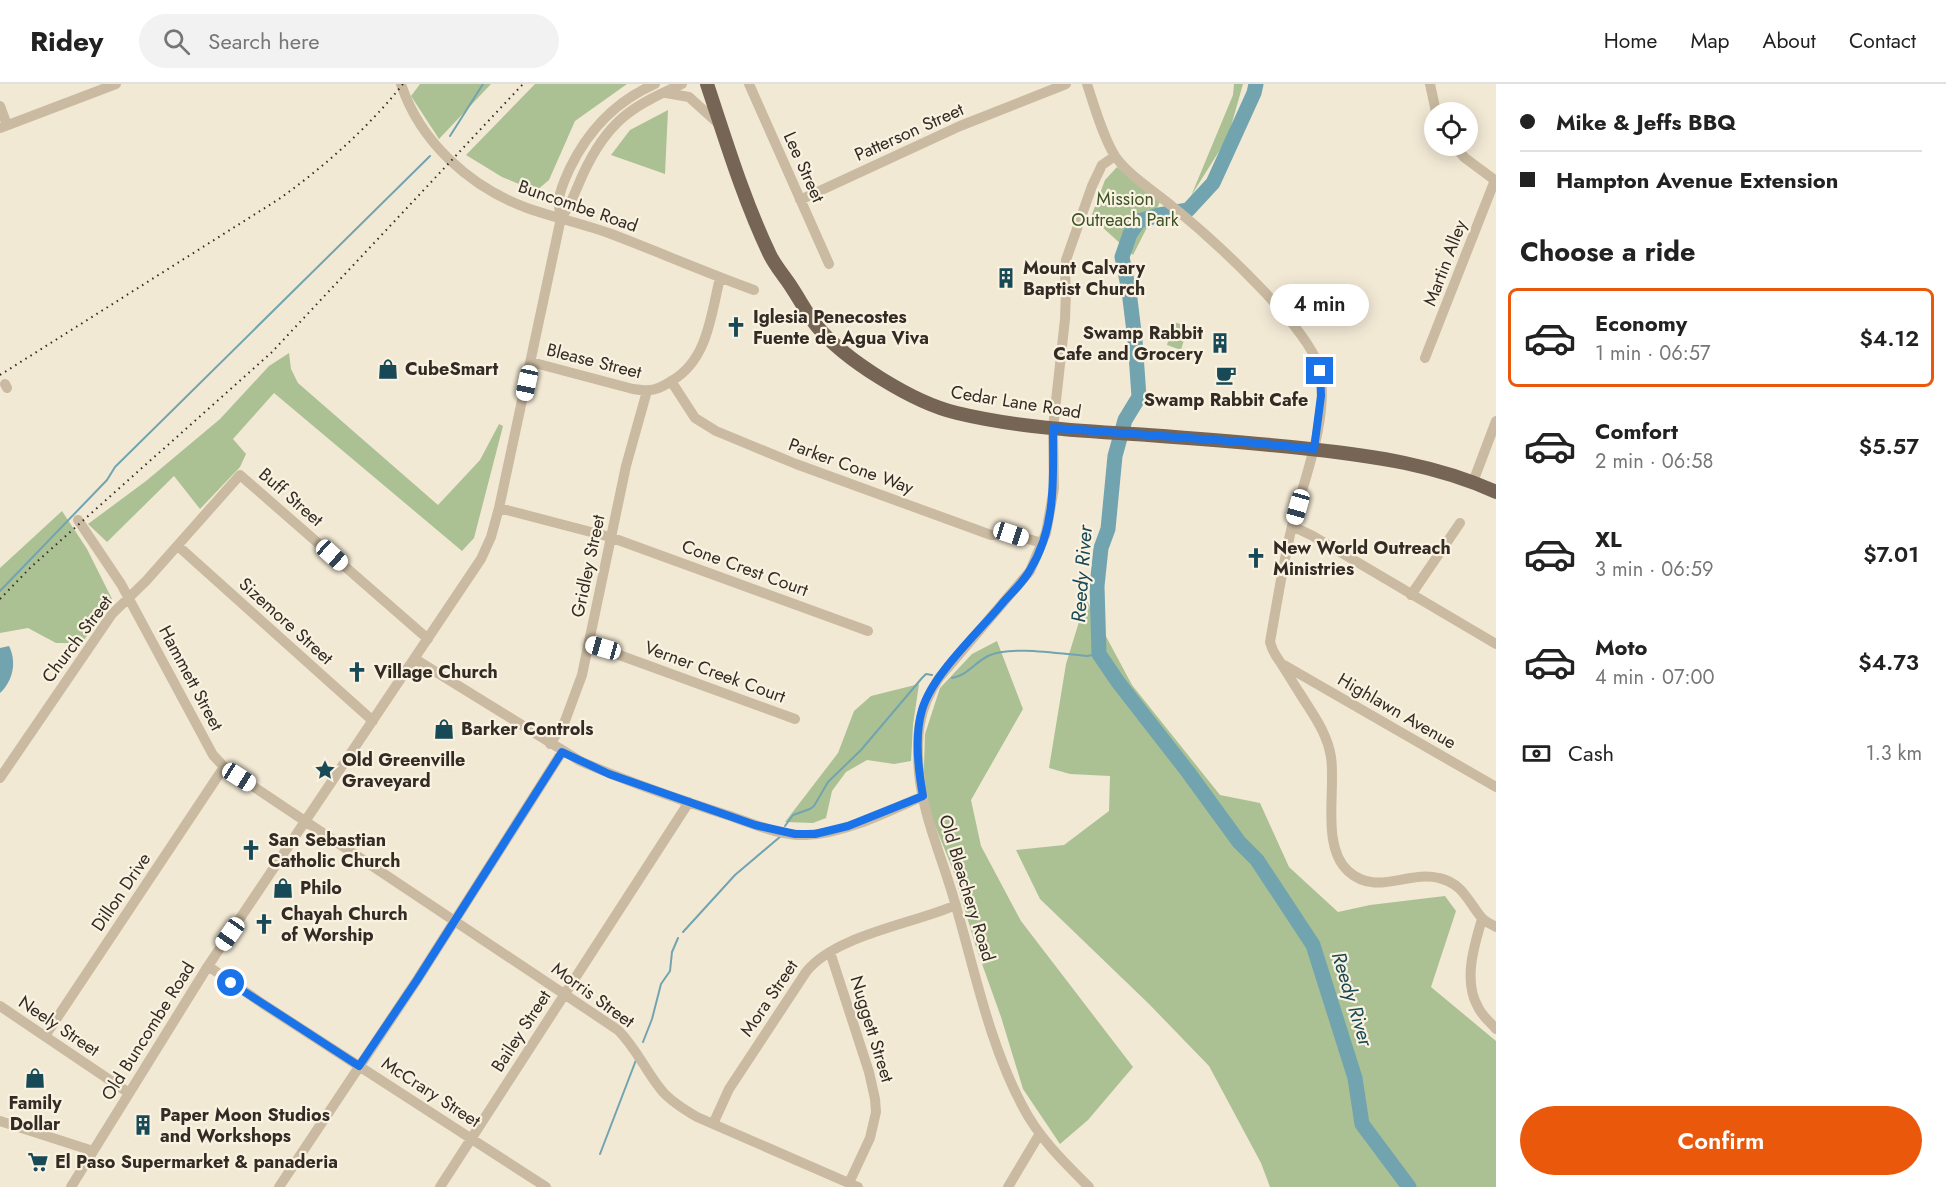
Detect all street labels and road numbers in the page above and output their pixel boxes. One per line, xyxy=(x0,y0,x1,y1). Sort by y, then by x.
street label: Patterson Street xyxy=(850,96,968,168)
street label: Lee Street xyxy=(777,127,831,207)
street label: Buncombe Road xyxy=(515,173,641,239)
street label: Martin Alley xyxy=(1417,216,1473,310)
street label: Blease Street xyxy=(544,337,645,386)
street label: Cedar Lane Road xyxy=(949,379,1083,425)
street label: Parker Cone Way xyxy=(785,431,917,501)
street label: Buff Street xyxy=(253,462,330,533)
street label: Gridley Street xyxy=(564,512,612,620)
street label: Cone Crest Court xyxy=(678,533,813,603)
street label: Sizemore Street xyxy=(233,571,339,671)
street label: Church Street xyxy=(35,589,119,688)
street label: Hammett Street xyxy=(152,621,230,736)
street label: Verner Creek Court xyxy=(641,634,790,710)
street label: Highlawn Avenue xyxy=(1333,666,1461,756)
street label: Old Bleachery Road xyxy=(932,811,1002,965)
street label: Dillon Drive xyxy=(85,847,157,937)
street label: Mora Street xyxy=(734,954,805,1042)
street label: Morris Street xyxy=(546,956,640,1034)
street label: Old Buncombe Road xyxy=(95,957,201,1105)
street label: Nuggett Street xyxy=(843,973,901,1086)
street label: Bailey Street xyxy=(485,984,558,1077)
street label: Neely Street xyxy=(13,989,105,1063)
street label: McCrary Street xyxy=(376,1050,486,1134)

